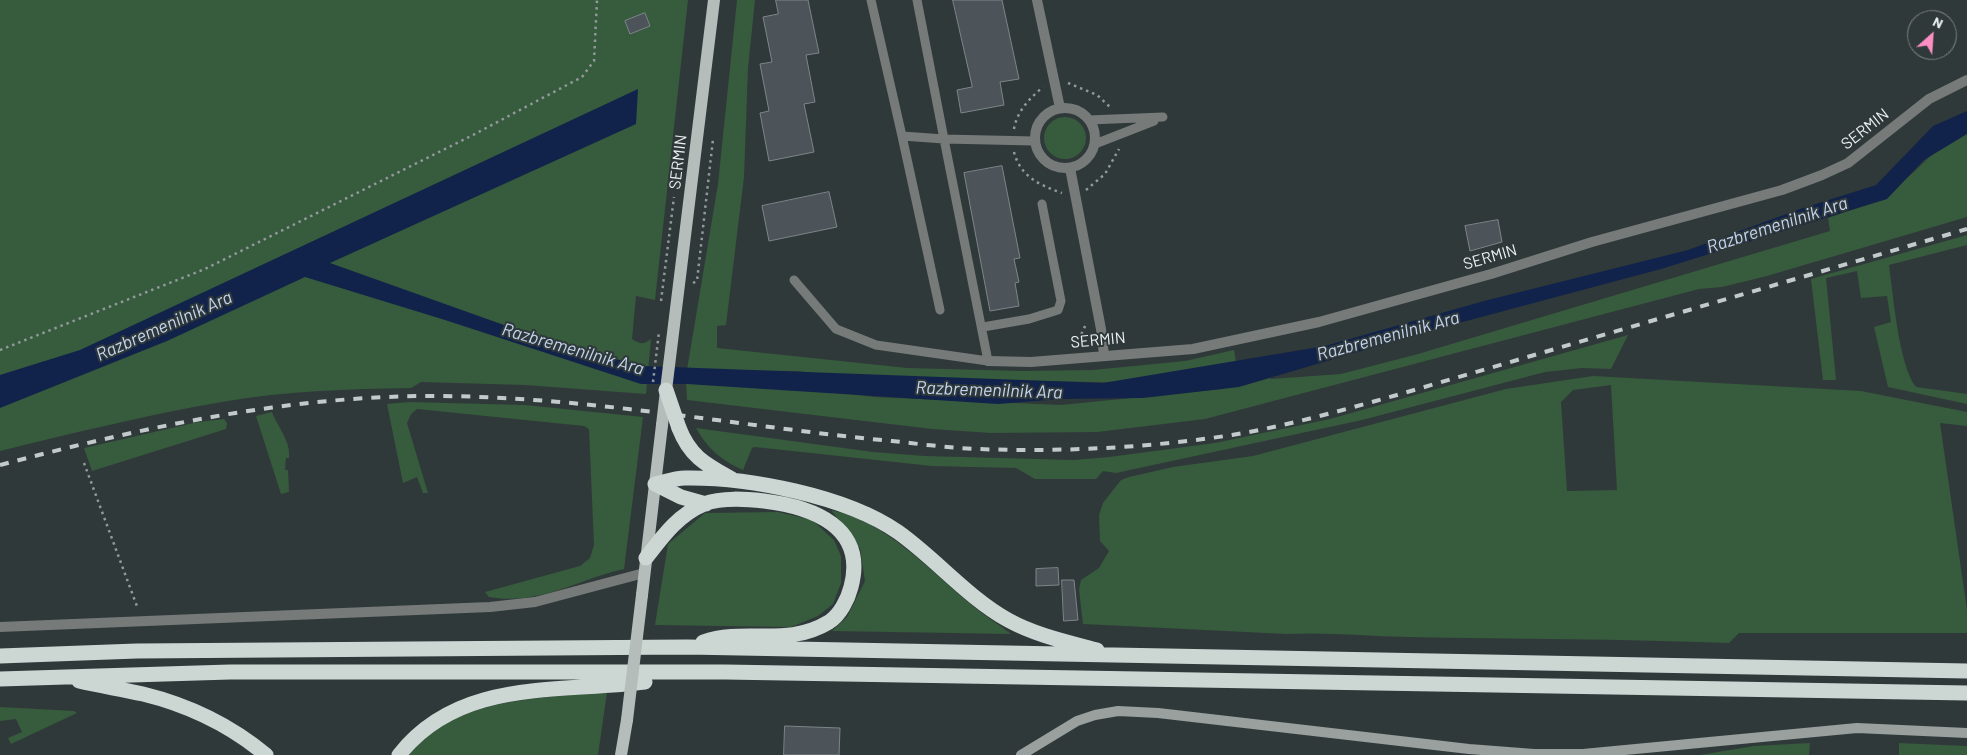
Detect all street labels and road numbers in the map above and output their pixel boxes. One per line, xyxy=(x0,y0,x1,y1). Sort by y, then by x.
street label: SERMIN xyxy=(1837,104,1893,154)
street label: SERMIN xyxy=(665,133,691,191)
street label: SERMIN xyxy=(1461,240,1519,274)
street label: SERMIN xyxy=(1070,328,1126,352)

